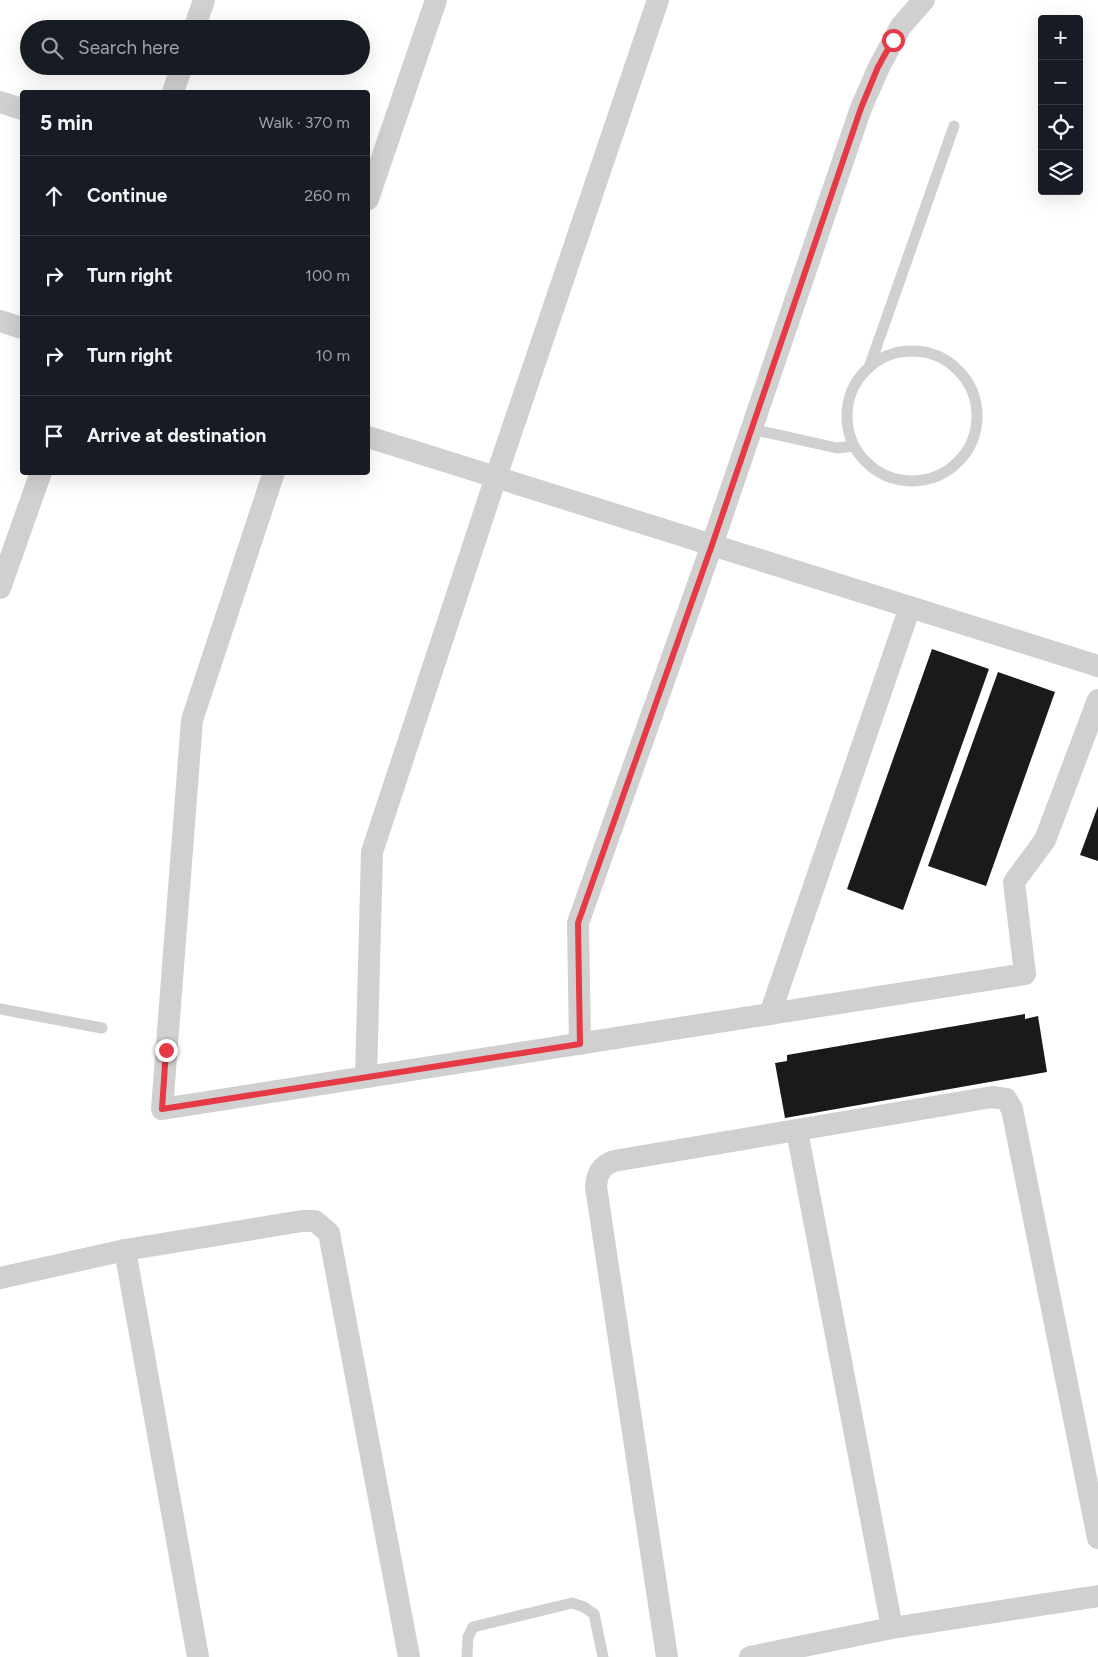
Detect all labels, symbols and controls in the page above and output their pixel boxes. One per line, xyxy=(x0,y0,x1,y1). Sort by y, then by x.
map controls xyxy=(1038,15,1083,195)
button: + xyxy=(1038,15,1083,60)
search box xyxy=(20,20,370,75)
route start xyxy=(882,29,905,52)
icon: search xyxy=(38,34,66,62)
text: Search here xyxy=(78,36,180,59)
button: − xyxy=(1038,60,1083,105)
button: locate xyxy=(1038,105,1083,150)
text: 5 min xyxy=(40,110,93,135)
text: Walk · 370 m xyxy=(259,113,350,132)
button: layers xyxy=(1038,150,1083,195)
icon: ahead xyxy=(40,182,68,210)
text: Continue xyxy=(87,184,167,207)
text: 260 m xyxy=(304,186,350,205)
icon: right xyxy=(40,262,68,290)
text: Turn right xyxy=(87,264,173,287)
text: 100 m xyxy=(305,266,350,285)
icon: right xyxy=(40,342,68,370)
text: Turn right xyxy=(87,344,173,367)
text: 10 m xyxy=(316,346,350,365)
icon: arrive xyxy=(40,422,68,450)
text: Arrive at destination xyxy=(87,424,266,447)
route end xyxy=(155,1039,178,1062)

